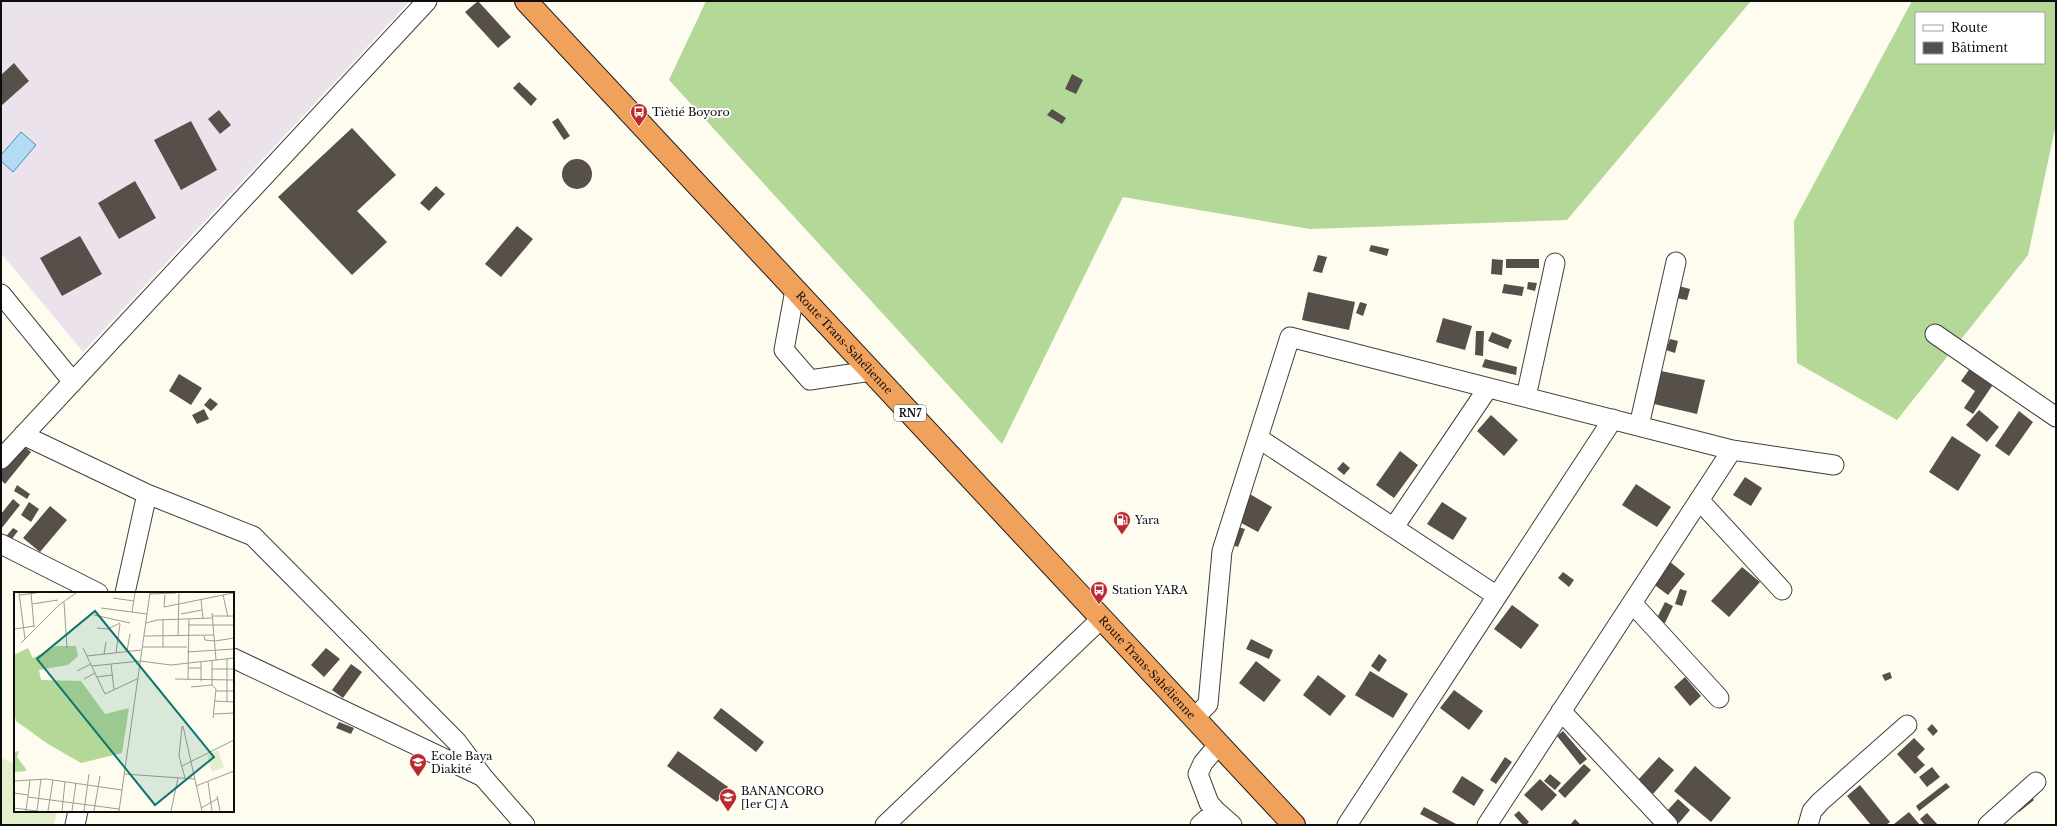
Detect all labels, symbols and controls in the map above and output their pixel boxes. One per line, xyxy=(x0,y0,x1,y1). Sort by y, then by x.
legend xyxy=(1915,12,2045,64)
text: Route xyxy=(1951,20,1988,35)
text: Bâtiment xyxy=(1951,40,2009,55)
bus stop icon: Tiètié Boyoro xyxy=(629,102,649,127)
place label: Tiètié Boyoro xyxy=(652,105,730,119)
street label: Route Trans-Sahélienne xyxy=(793,288,896,397)
road number: RN7 xyxy=(894,405,926,421)
fuel station icon: Yara xyxy=(1112,510,1132,535)
place label: Yara xyxy=(1134,513,1160,527)
bus stop icon: Station YARA xyxy=(1089,580,1109,605)
place label: Station YARA xyxy=(1112,583,1188,597)
inset map xyxy=(14,592,234,812)
street label: Route Trans-Sahélienne xyxy=(1096,613,1199,722)
place label: Ecole Baya Diakité xyxy=(431,749,493,776)
school or university icon: Ecole Baya Diakité xyxy=(408,752,428,777)
place label: BANANCORO [1er C] A xyxy=(741,784,824,811)
school or university icon: BANANCORO [1er C] A xyxy=(718,787,738,812)

